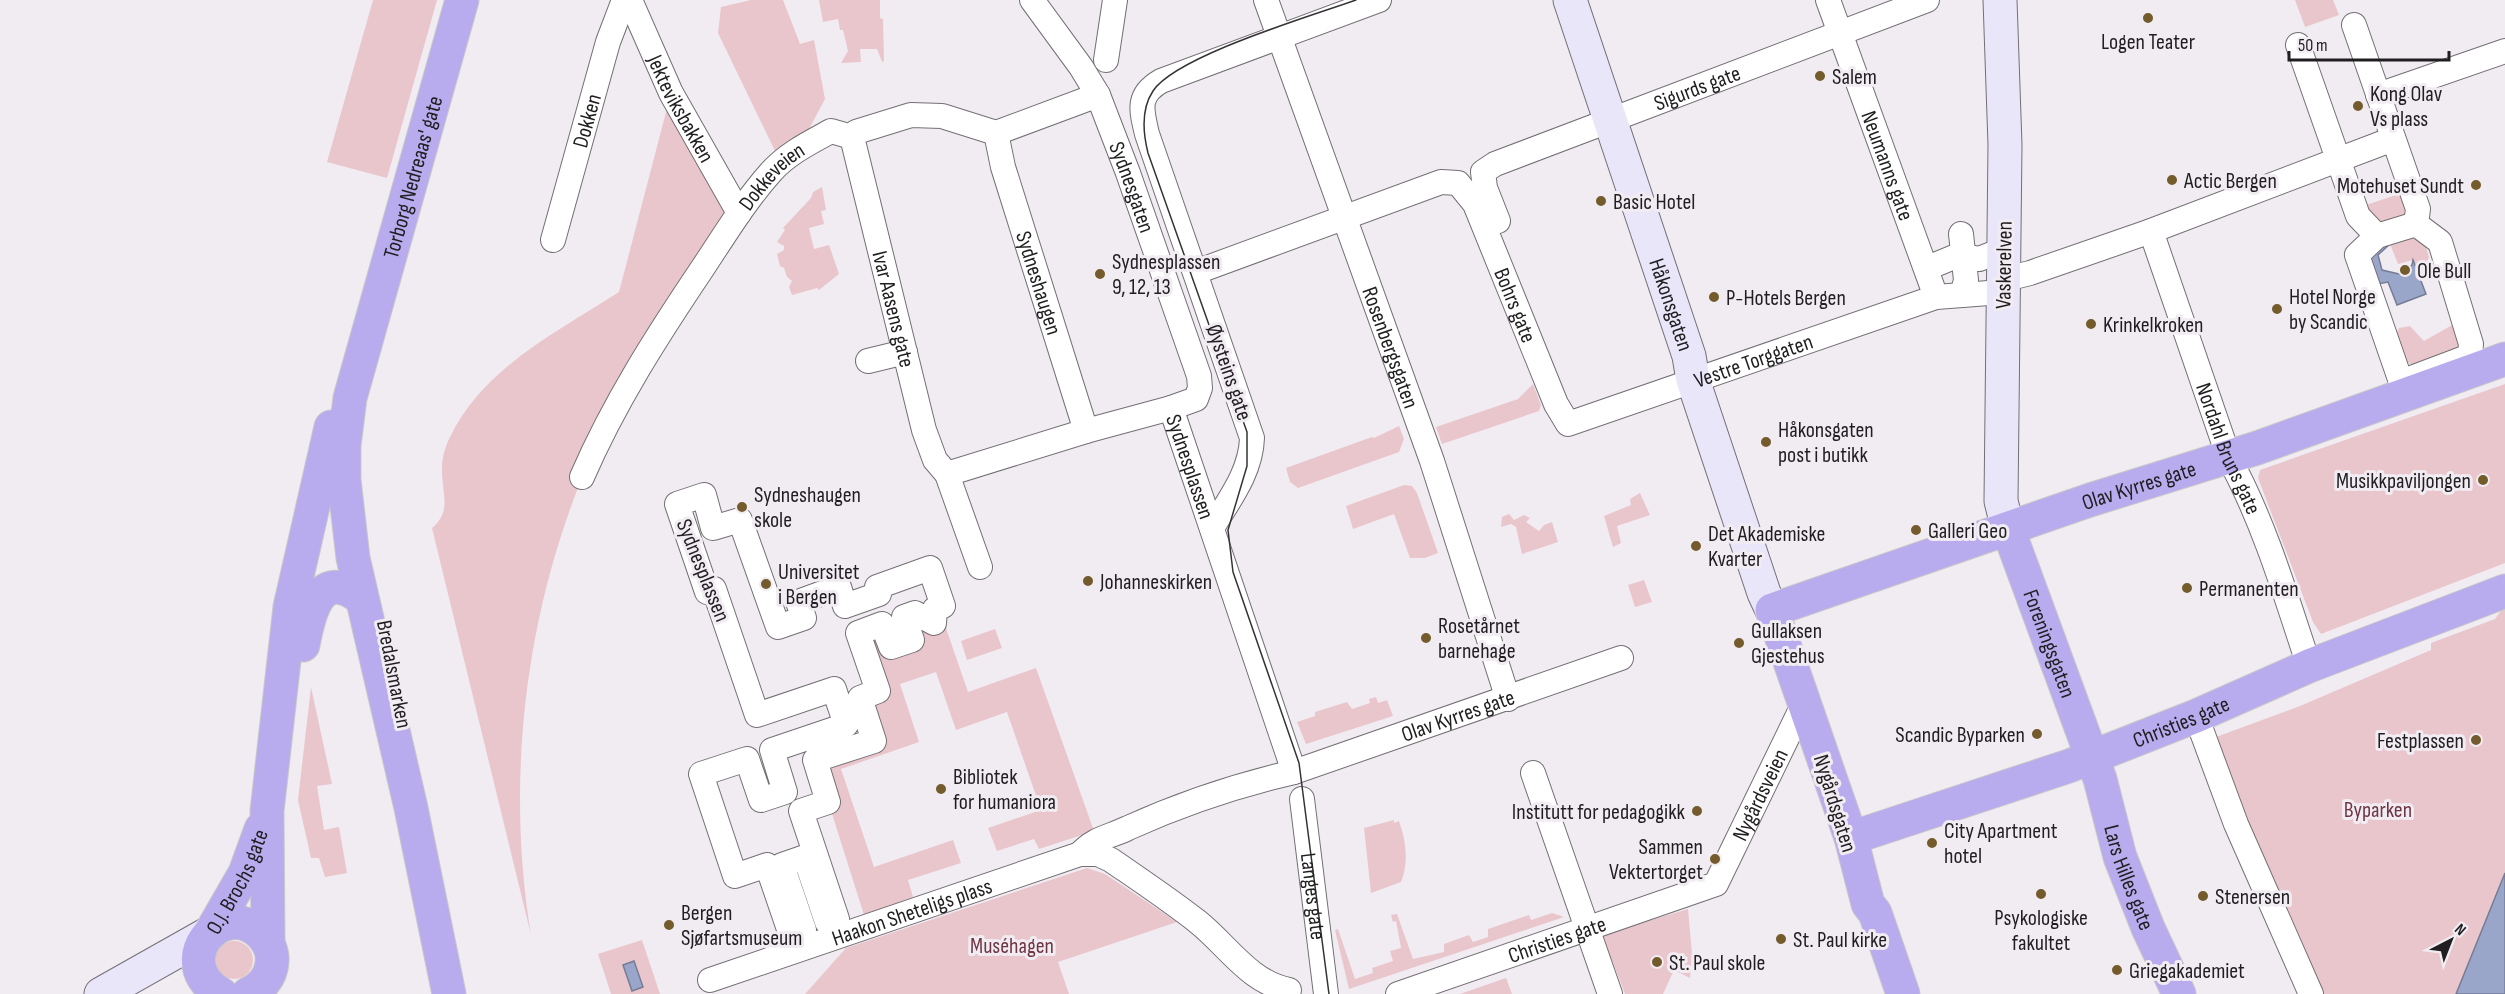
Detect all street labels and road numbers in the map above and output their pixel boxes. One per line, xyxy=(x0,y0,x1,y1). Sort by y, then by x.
street label: Jekteviksbakken xyxy=(640,50,720,168)
street label: Sigurds gate xyxy=(1650,60,1745,117)
street label: Dokken xyxy=(567,91,608,151)
street label: Torborg Nedreaas' gate xyxy=(378,93,449,262)
street label: Neumanns gate xyxy=(1854,107,1919,224)
street label: Dokkeveien xyxy=(733,137,810,216)
street label: Sydnesgaten xyxy=(1102,138,1160,237)
street label: Vaskerelven xyxy=(1990,221,2019,309)
street label: Sydneshaugen xyxy=(1009,228,1067,338)
street label: Ivar Aasens gate xyxy=(865,248,920,370)
street label: Håkonsgaten xyxy=(1642,255,1698,355)
street label: Bohrs gate xyxy=(1487,264,1542,347)
street label: Rosenbergsgaten xyxy=(1355,283,1424,412)
street label: Øysteins gate xyxy=(1200,321,1258,424)
street label: Vestre Torggaten xyxy=(1691,329,1817,395)
street label: Nordahl Bruns gate xyxy=(2189,380,2266,519)
street label: Sydnesplassen xyxy=(1159,411,1220,523)
street label: Olav Kyrres gate xyxy=(2078,456,2200,517)
street label: Sydnesplassen xyxy=(670,515,735,626)
street label: Foreningsgaten xyxy=(2016,586,2081,702)
street label: Bredalsmarken xyxy=(370,618,417,731)
street label: Olav Kyrres gate xyxy=(1398,684,1518,749)
street label: Christies gate xyxy=(2129,691,2234,755)
street label: Nygårdsveien xyxy=(1727,745,1795,845)
street label: Nygårdsgaten xyxy=(1807,751,1862,856)
street label: Lars Hilles gate xyxy=(2097,822,2159,934)
street label: O.J. Brochs gate xyxy=(201,826,275,939)
street label: Langes gate xyxy=(1294,851,1331,941)
street label: Haakon Sheteligs plass xyxy=(829,873,996,953)
street label: Christies gate xyxy=(1505,911,1610,970)

